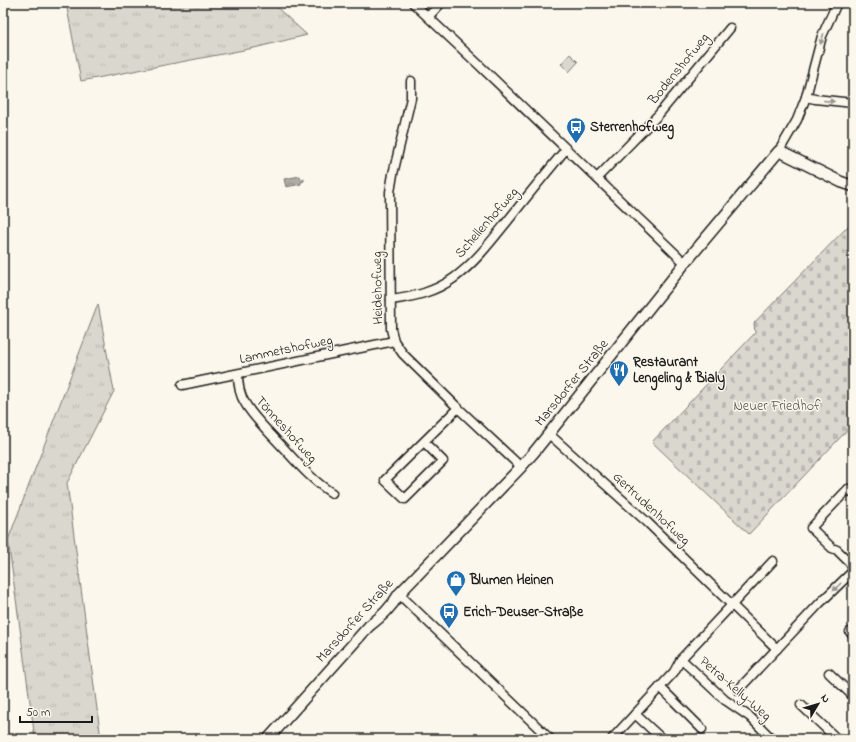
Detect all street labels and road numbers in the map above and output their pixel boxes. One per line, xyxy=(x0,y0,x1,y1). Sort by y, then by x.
street label: Bodenshofweg xyxy=(643,29,715,111)
street label: Schellenhofweg xyxy=(450,183,525,264)
street label: Heidehofweg xyxy=(367,251,390,325)
street label: Lammetshofweg xyxy=(237,330,335,371)
street label: Marsdorfer Straße xyxy=(530,334,614,431)
street label: Tönneshofweg xyxy=(249,392,322,469)
street label: Gertrudenhofweg xyxy=(607,467,695,551)
street label: Marsdorfer Straße xyxy=(311,574,399,668)
street label: Petra-Kelly-Weg xyxy=(694,652,776,727)

